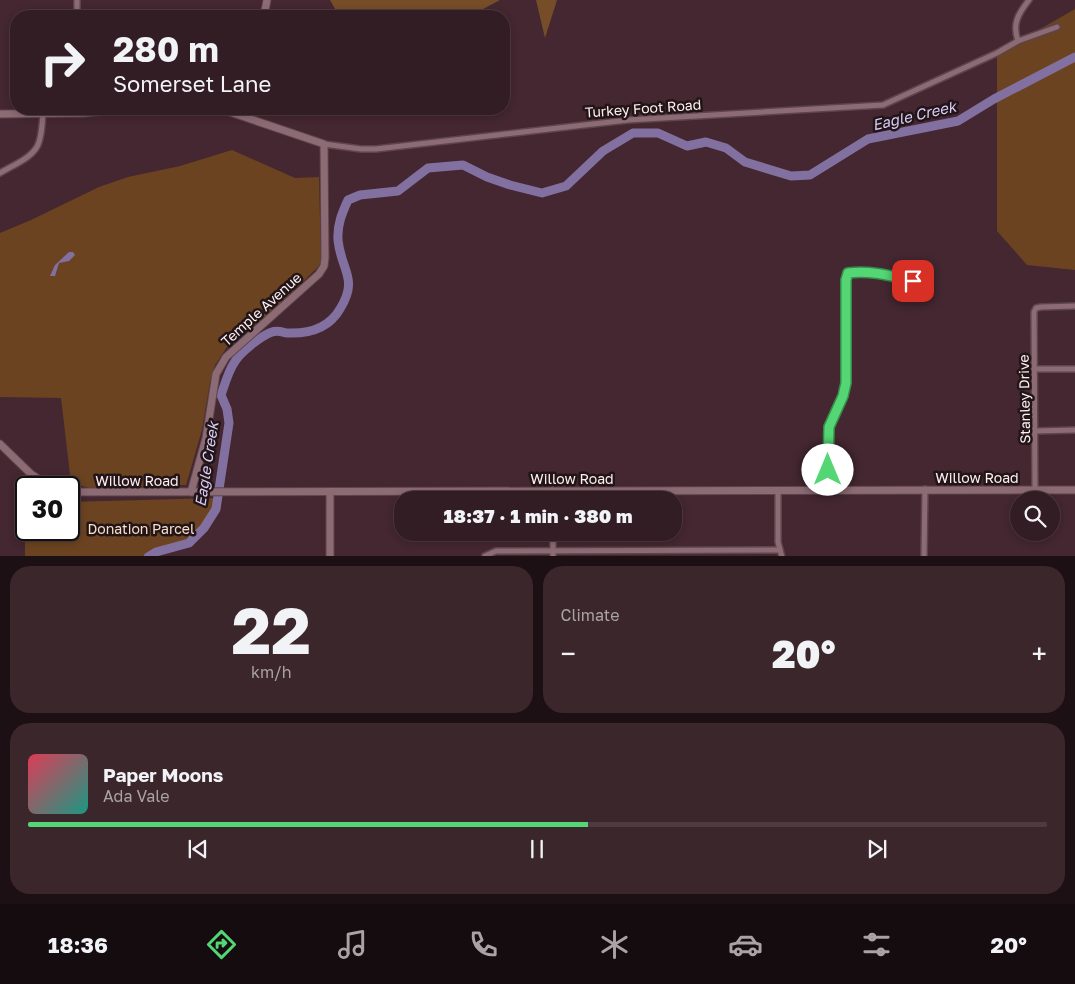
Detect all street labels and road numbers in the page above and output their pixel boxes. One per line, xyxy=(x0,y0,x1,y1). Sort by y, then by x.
street label: Turkey Foot Road xyxy=(584,95,702,121)
street label: Temple Avenue xyxy=(217,269,305,349)
street label: Stanley Drive xyxy=(1015,354,1033,444)
street label: Willow Road xyxy=(935,469,1019,486)
street label: Willow Road xyxy=(530,470,614,487)
street label: Willow Road xyxy=(95,472,179,489)

